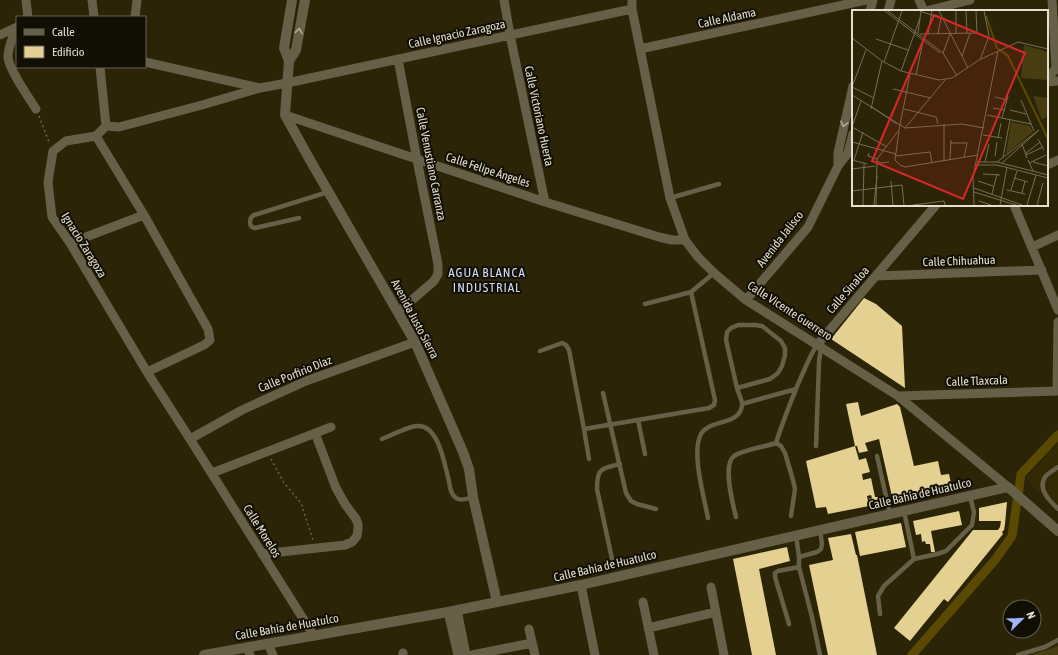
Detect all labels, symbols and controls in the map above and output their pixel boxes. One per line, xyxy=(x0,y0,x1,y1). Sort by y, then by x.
street label: Calle Aldama xyxy=(697,5,757,31)
inset map xyxy=(852,10,1048,206)
legend xyxy=(16,16,146,68)
street label: Calle Ignacio Zaragoza xyxy=(407,17,507,51)
text: Calle xyxy=(52,25,75,39)
one-way arrow xyxy=(295,28,303,35)
text: Edificio xyxy=(52,45,85,59)
street label: Calle Victoriano Huerta xyxy=(522,65,556,167)
street label: Calle Venustiano Carranza xyxy=(413,106,449,222)
one-way arrow xyxy=(841,121,849,127)
street label: Calle Felipe Ángeles xyxy=(444,150,532,190)
street label: Avenida Jalisco xyxy=(754,208,806,270)
street label: Ignacio Zaragoza xyxy=(58,210,110,280)
street label: Calle Chihuahua xyxy=(922,253,996,269)
street label: Calle Sinaloa xyxy=(824,264,872,316)
district label: AGUA BLANCA INDUSTRIAL xyxy=(448,265,526,295)
street label: Avenida Justo Sierra xyxy=(388,277,442,361)
street label: Calle Vicente Guerrero xyxy=(745,278,835,344)
street label: Calle Porfirio Díaz xyxy=(256,353,334,395)
street label: Calle Tlaxcala xyxy=(946,373,1008,389)
street label: Calle Bahía de Huatulco xyxy=(867,475,973,513)
street label: Calle Morelos xyxy=(240,502,284,560)
street label: Calle Bahía de Huatulco xyxy=(552,547,658,585)
north arrow xyxy=(1002,599,1042,639)
text: N xyxy=(1024,610,1038,620)
street label: Calle Bahía de Huatulco xyxy=(234,611,340,643)

